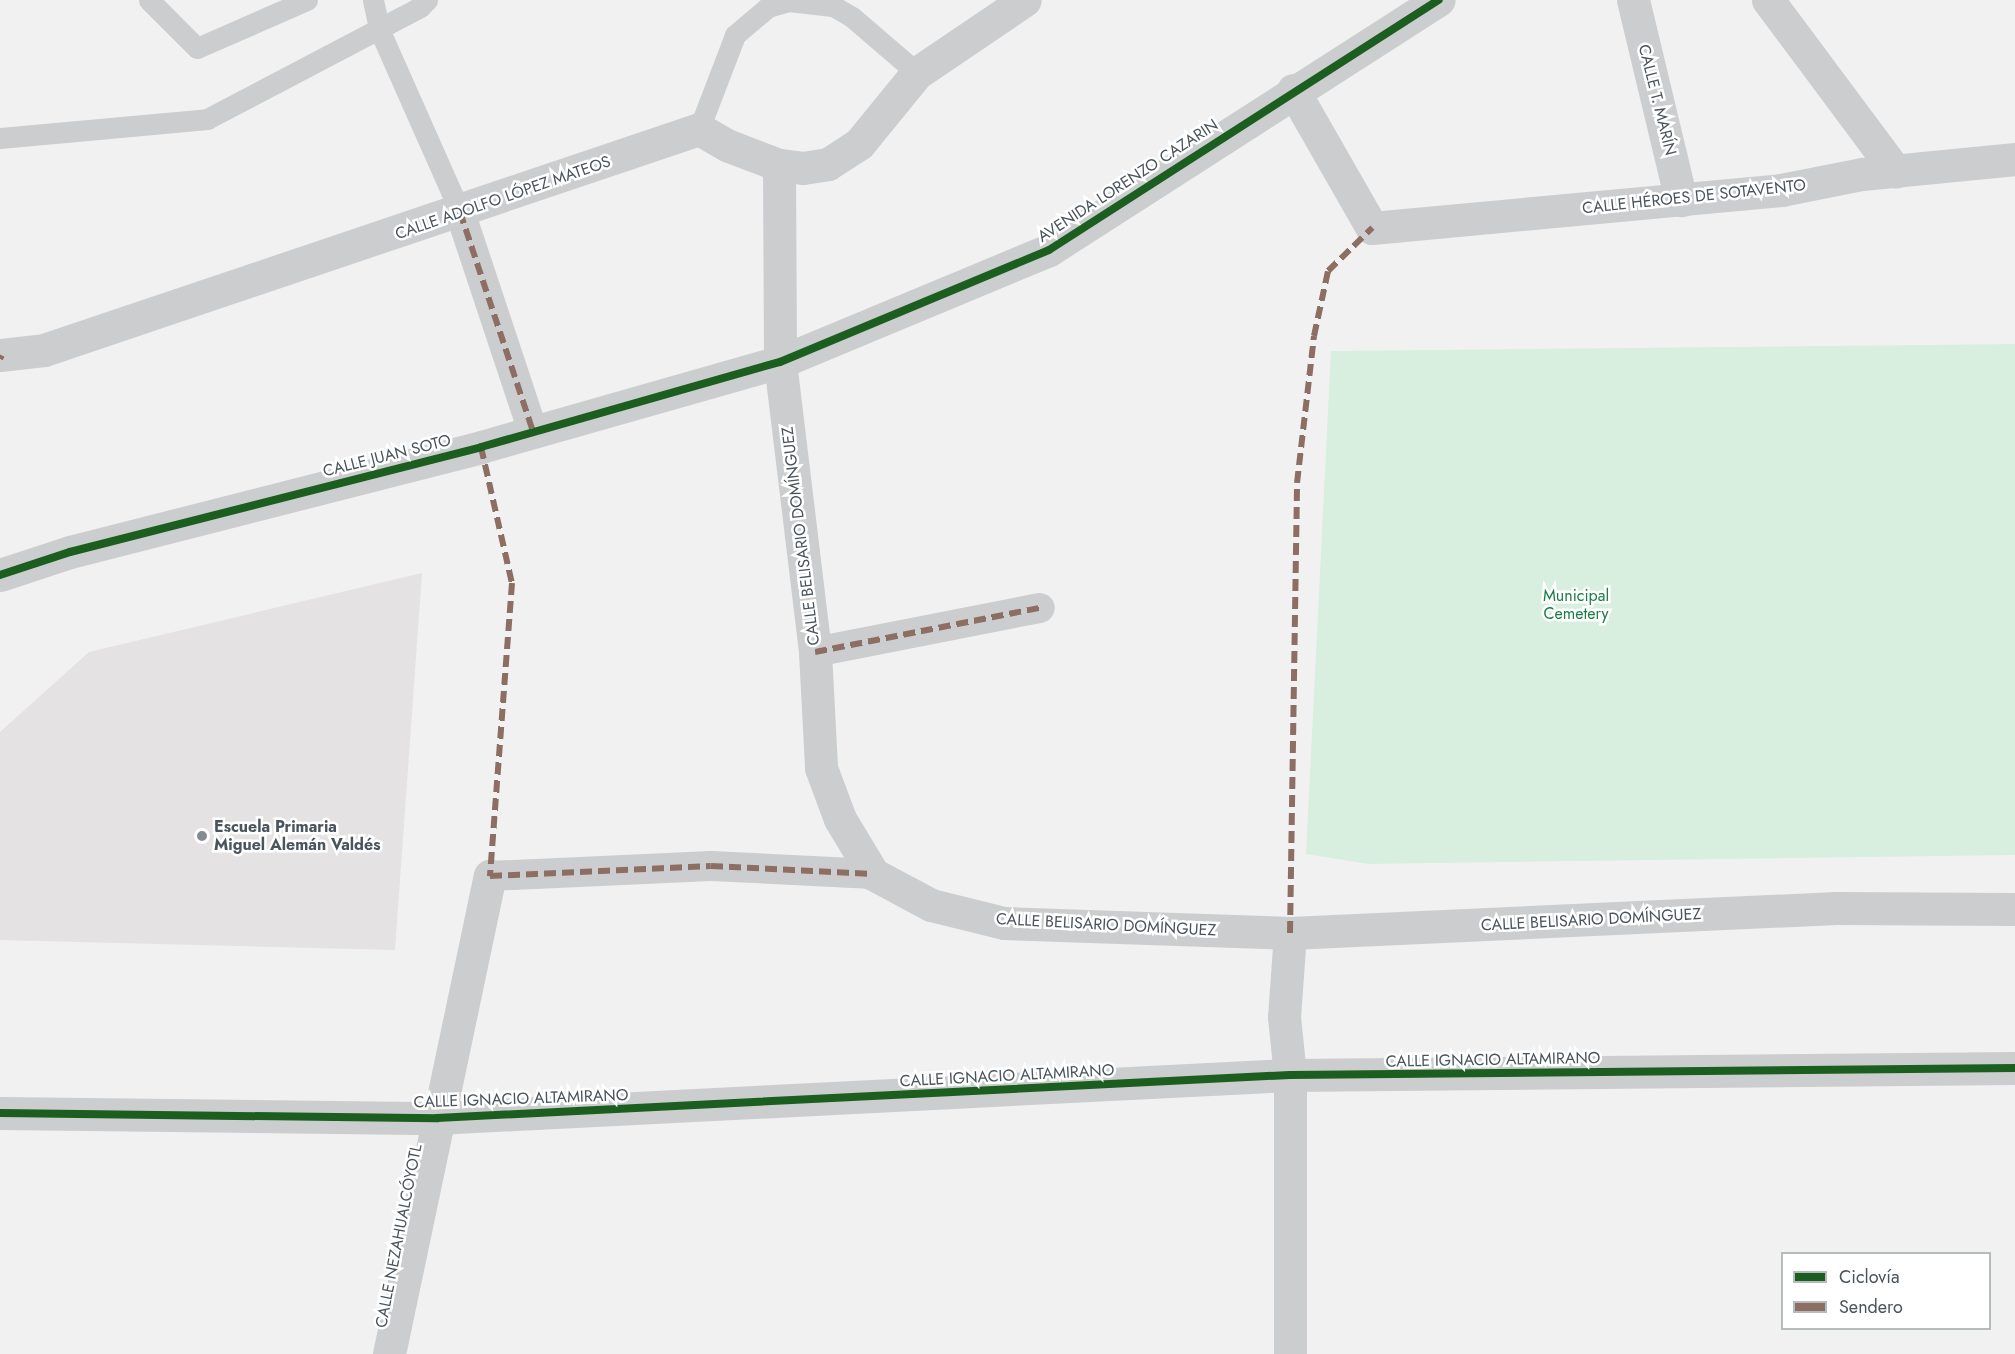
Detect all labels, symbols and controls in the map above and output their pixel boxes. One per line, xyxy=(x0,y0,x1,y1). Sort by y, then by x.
street label: CALLE T. MARÍN xyxy=(1634,43,1680,157)
street label: AVENIDA LORENZO CAZARIN xyxy=(1034,115,1222,247)
street label: CALLE ADOLFO LÓPEZ MATEOS xyxy=(393,152,613,244)
street label: CALLE HÉROES DE SOTAVENTO xyxy=(1581,176,1807,218)
street label: CALLE BELISARIO DOMÍNGUEZ xyxy=(778,425,824,647)
street label: CALLE JUAN SOTO xyxy=(321,431,453,481)
park label: Municipal Cemetery xyxy=(1543,586,1609,624)
place label: Escuela Primaria Miguel Alemán Valdés xyxy=(214,817,380,855)
marker: Escuela Primaria Miguel Alemán Valdés xyxy=(195,829,209,843)
street label: CALLE BELISARIO DOMÍNGUEZ xyxy=(1480,905,1702,935)
street label: CALLE BELISARIO DOMÍNGUEZ xyxy=(995,910,1217,940)
street label: CALLE IGNACIO ALTAMIRANO xyxy=(1385,1049,1601,1071)
street label: CALLE IGNACIO ALTAMIRANO xyxy=(899,1061,1115,1091)
street label: CALLE IGNACIO ALTAMIRANO xyxy=(413,1086,629,1112)
street label: CALLE NEZAHUALCÓYOTL xyxy=(372,1143,426,1329)
legend xyxy=(1781,1252,1991,1330)
text: Ciclovía xyxy=(1839,1264,1900,1290)
text: Sendero xyxy=(1839,1294,1903,1320)

